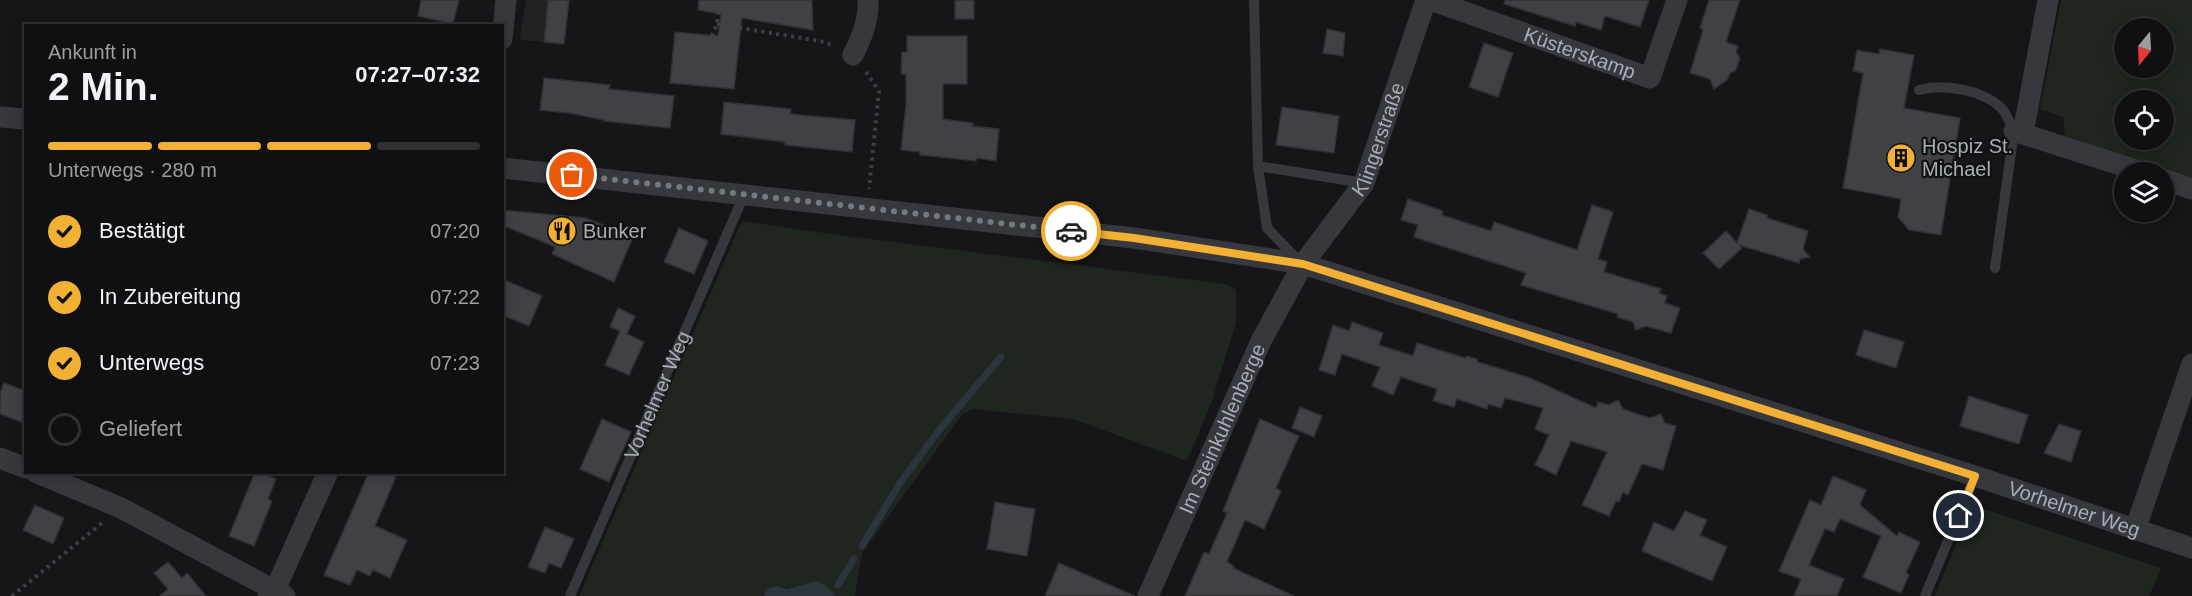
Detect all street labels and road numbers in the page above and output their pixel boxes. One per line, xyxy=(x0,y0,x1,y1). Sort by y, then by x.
street label: Küsterskamp xyxy=(1521,23,1639,83)
street label: Klingerstraße xyxy=(1347,80,1408,200)
street label: Vorhelmer Weg xyxy=(620,328,695,463)
street label: Im Steinkuhlenberge xyxy=(1175,340,1269,517)
street label: Vorhelmer Weg xyxy=(2005,477,2143,541)

